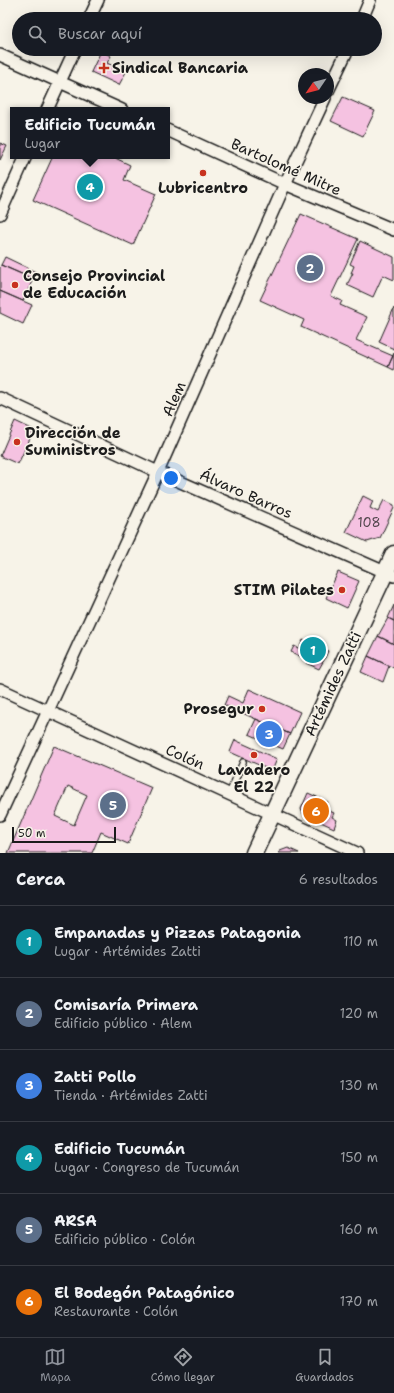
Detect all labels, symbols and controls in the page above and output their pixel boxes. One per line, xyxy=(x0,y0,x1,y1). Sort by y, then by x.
search box xyxy=(12,12,382,56)
icon: search xyxy=(26,23,48,45)
text: Buscar aquí xyxy=(58,24,142,44)
place label: Sindical Bancaria xyxy=(112,58,249,78)
marker: Sindical Bancaria xyxy=(99,63,109,73)
north arrow xyxy=(298,68,334,104)
popup xyxy=(10,107,170,159)
text: Edificio Tucumán xyxy=(25,115,155,135)
street label: Bartolomé Mitre xyxy=(228,134,344,200)
text: Lugar xyxy=(25,135,61,152)
marker: Lubricentro xyxy=(198,168,208,178)
pin: 4 xyxy=(77,172,103,202)
place label: Lubricentro xyxy=(158,178,248,198)
pin: 2 xyxy=(297,253,323,283)
place label: Consejo Provincial de Educación xyxy=(23,266,165,303)
marker: Consejo Provincial de Educación xyxy=(10,280,20,290)
street label: Alem xyxy=(157,378,191,420)
place label: Dirección de Suministros xyxy=(25,423,121,460)
marker: Dirección de Suministros xyxy=(12,437,22,447)
street label: Álvaro Barros xyxy=(196,464,296,523)
your location xyxy=(161,468,181,488)
house number: 108 xyxy=(357,514,381,531)
place label: STIM Pilates xyxy=(234,580,334,600)
marker: STIM Pilates xyxy=(337,585,347,595)
street label: Artémides Zatti xyxy=(300,628,366,740)
pin: 1 xyxy=(300,635,326,665)
place label: Prosegur xyxy=(183,699,254,719)
marker: Prosegur xyxy=(257,704,267,714)
pin: 3 xyxy=(256,719,282,749)
street label: Colón xyxy=(162,740,208,774)
marker: Lavadero El 22 xyxy=(249,750,259,760)
place label: Lavadero El 22 xyxy=(218,760,291,797)
pin: 5 xyxy=(100,790,126,820)
pin: 6 xyxy=(303,796,329,826)
scale bar xyxy=(12,825,116,844)
text: 50 m xyxy=(18,826,46,841)
text: Cerca xyxy=(16,868,65,890)
text: 6 resultados xyxy=(299,871,378,888)
text: Empanadas y Pizzas Patagonia xyxy=(54,923,301,943)
text: 1 xyxy=(26,933,32,950)
text: 110 m xyxy=(343,933,378,950)
text: Lugar · Artémides Zatti xyxy=(54,943,201,960)
text: Comisaría Primera xyxy=(54,995,198,1015)
text: 2 xyxy=(24,1005,34,1022)
text: 120 m xyxy=(340,1005,378,1022)
text: Edificio público · Alem xyxy=(54,1015,192,1032)
text: Zatti Pollo xyxy=(54,1067,136,1087)
text: 3 xyxy=(24,1077,34,1094)
text: 130 m xyxy=(340,1077,378,1094)
text: Tienda · Artémides Zatti xyxy=(54,1087,208,1104)
text: Edificio Tucumán xyxy=(54,1139,185,1159)
text: 4 xyxy=(24,1149,34,1166)
text: 150 m xyxy=(340,1149,378,1166)
text: Lugar · Congreso de Tucumán xyxy=(54,1159,240,1176)
text: ARSA xyxy=(54,1211,97,1231)
text: 5 xyxy=(25,1221,33,1238)
text: 160 m xyxy=(340,1221,378,1238)
text: Edificio público · Colón xyxy=(54,1231,195,1248)
text: El Bodegón Patagónico xyxy=(54,1283,235,1303)
text: 6 xyxy=(24,1293,34,1310)
text: 170 m xyxy=(340,1293,378,1310)
text: Restaurante · Colón xyxy=(54,1303,178,1320)
tab: Mapa xyxy=(40,1346,71,1385)
tab: Cómo llegar xyxy=(151,1346,215,1385)
tab: Guardados xyxy=(295,1346,354,1385)

